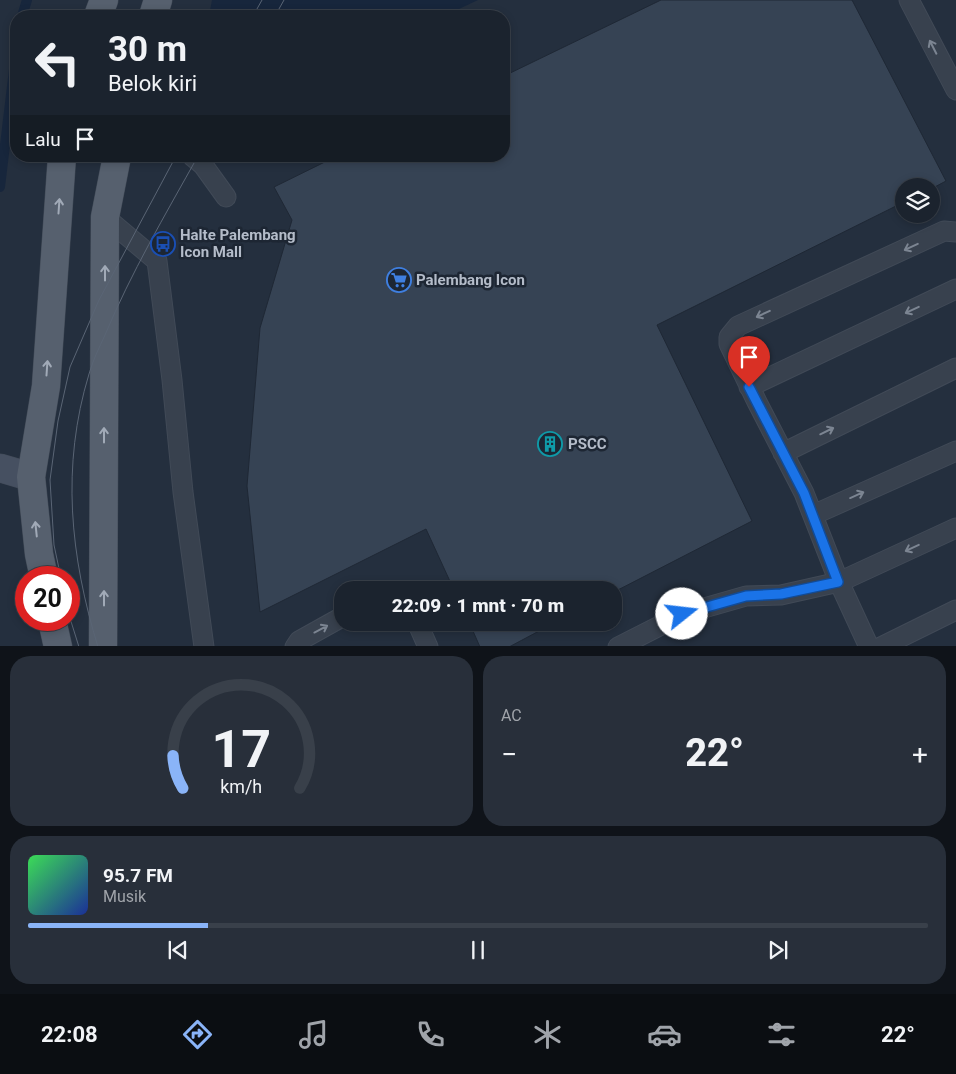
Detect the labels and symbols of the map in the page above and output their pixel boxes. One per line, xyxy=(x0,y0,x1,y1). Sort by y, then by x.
one-way arrow xyxy=(928,40,937,55)
one-way arrow xyxy=(54,199,63,215)
place label: Halte Palembang Icon Mall xyxy=(180,226,296,261)
bus stop icon: Halte Palembang Icon Mall xyxy=(150,231,176,257)
one-way arrow xyxy=(904,242,919,252)
one-way arrow xyxy=(100,265,110,282)
supermarket icon: Palembang Icon xyxy=(386,267,412,293)
place label: Palembang Icon xyxy=(416,271,525,289)
one-way arrow xyxy=(905,306,920,315)
one-way arrow xyxy=(756,310,771,320)
pin xyxy=(728,336,770,387)
one-way arrow xyxy=(43,361,52,377)
one-way arrow xyxy=(819,426,834,436)
one-way arrow xyxy=(99,428,109,444)
building icon: PSCC xyxy=(537,431,563,457)
place label: PSCC xyxy=(568,435,607,453)
one-way arrow xyxy=(849,490,864,499)
one-way arrow xyxy=(31,522,41,538)
one-way arrow xyxy=(905,544,920,554)
speed limit sign: 20 xyxy=(15,566,80,631)
position arrow xyxy=(655,587,707,639)
one-way arrow xyxy=(99,590,109,606)
one-way arrow xyxy=(313,624,328,634)

